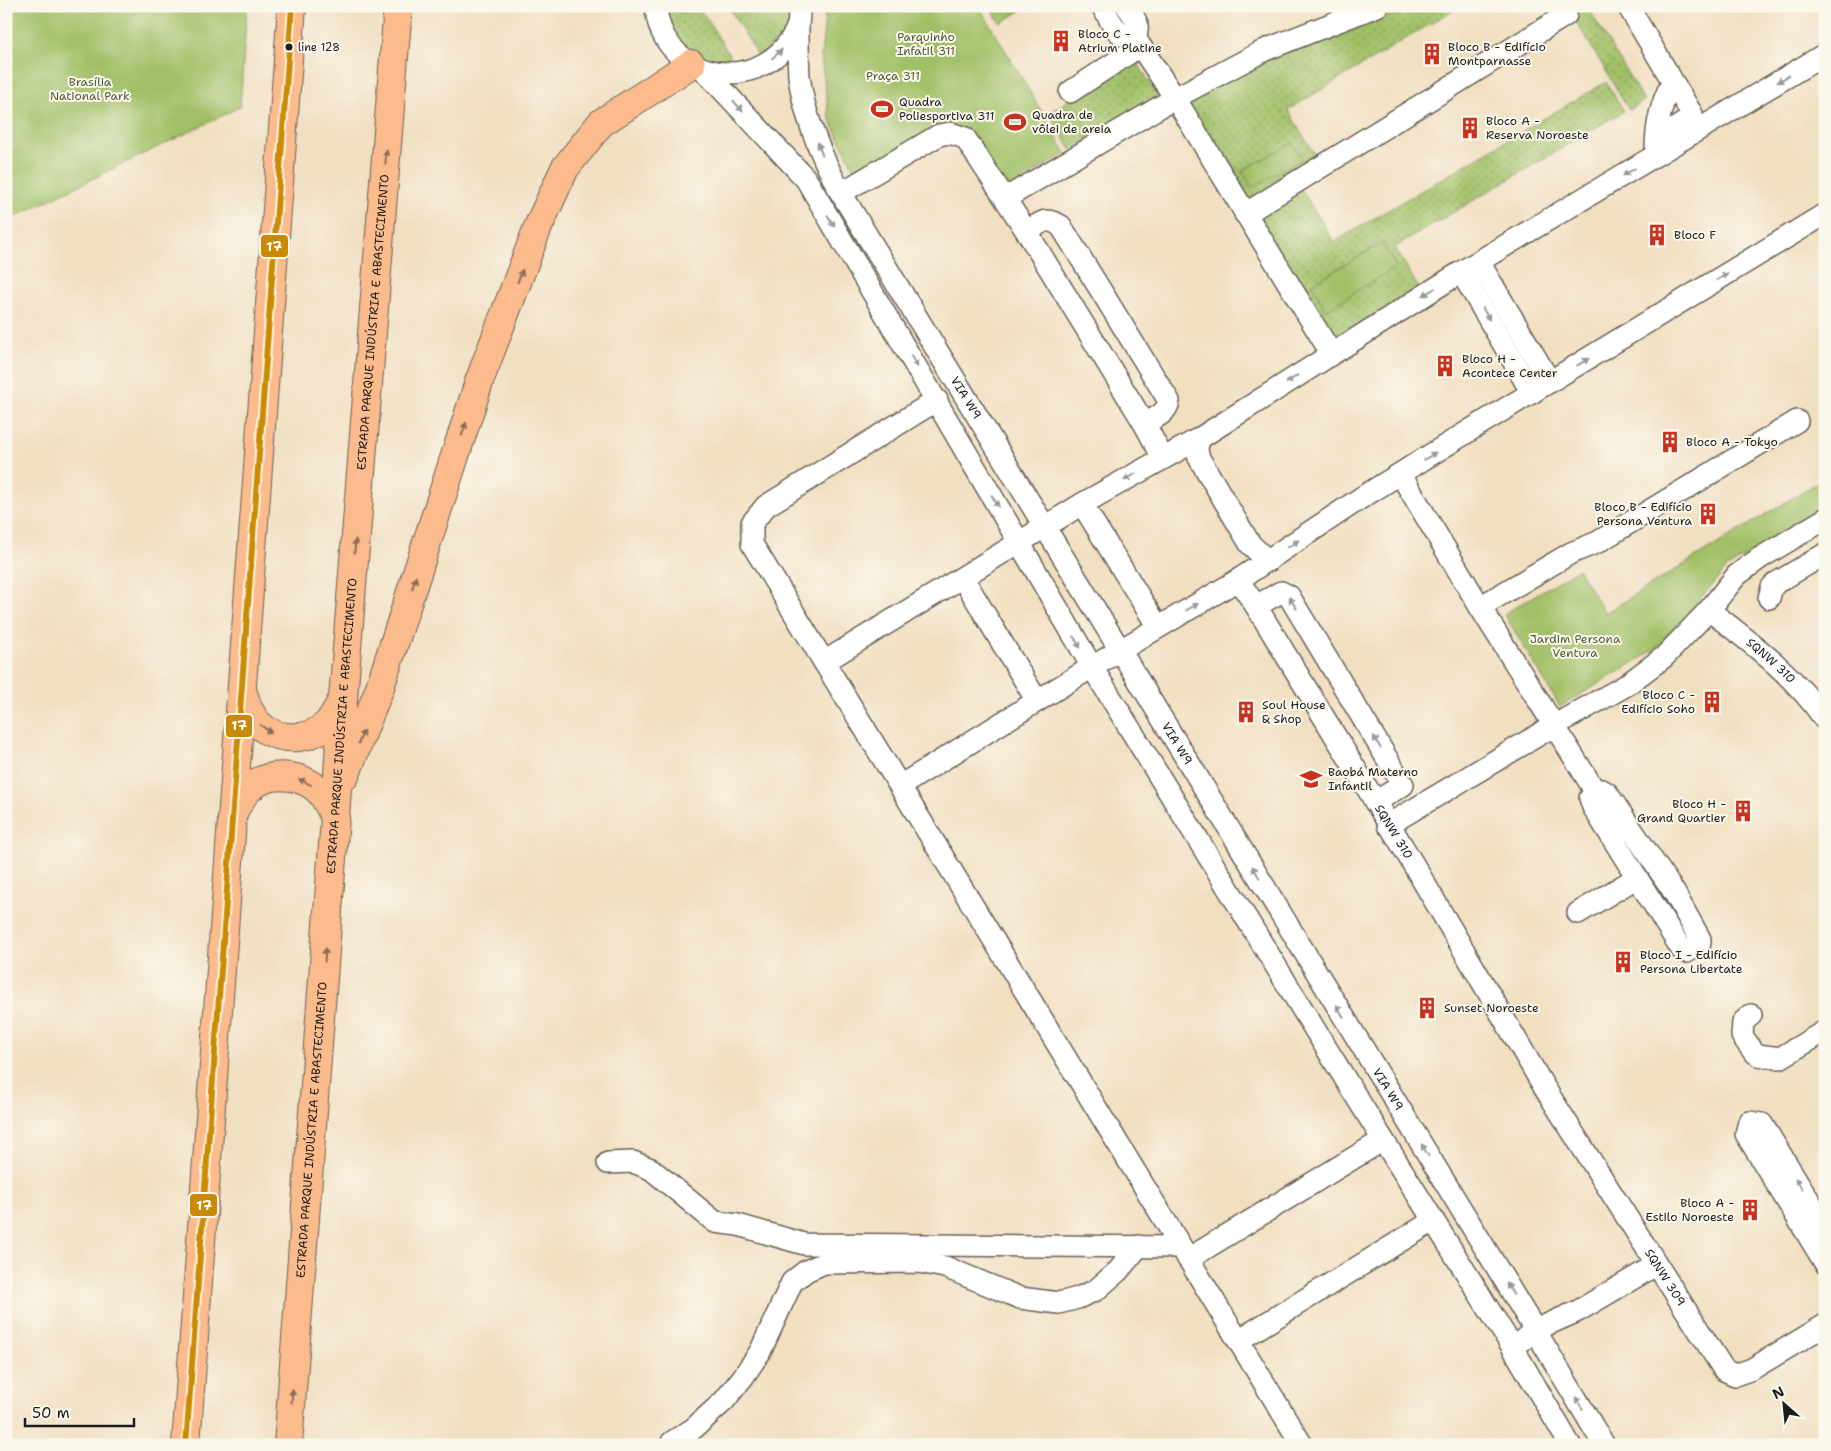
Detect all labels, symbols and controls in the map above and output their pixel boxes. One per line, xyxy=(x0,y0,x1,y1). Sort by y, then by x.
place label: Bloco C - Atrium Platine xyxy=(1078,26,1162,56)
building icon: Bloco C - Atrium Platine xyxy=(1048,28,1074,54)
park label: Parquinho Infatil 311 xyxy=(897,29,955,59)
place label: Bloco B - Edifício Montparnasse xyxy=(1448,39,1546,69)
place label: line 128 xyxy=(298,40,340,55)
building icon: Bloco B - Edifício Montparnasse xyxy=(1419,41,1445,67)
marker: line 128 xyxy=(284,42,294,52)
one-way arrow xyxy=(771,48,783,60)
park label: Praça 311 xyxy=(866,68,920,84)
park label: Brasília National Park xyxy=(50,74,130,104)
one-way arrow xyxy=(1777,75,1790,84)
place label: Quadra Poliesportiva 311 xyxy=(899,94,995,124)
sports icon: Quadra Poliesportiva 311 xyxy=(869,96,895,122)
one-way arrow xyxy=(732,99,744,111)
place label: Quadra de vôlei de areia xyxy=(1032,107,1112,137)
sports icon: Quadra de vôlei de areia xyxy=(1002,109,1028,135)
place label: Bloco A - Reserva Noroeste xyxy=(1486,113,1589,143)
building icon: Bloco A - Reserva Noroeste xyxy=(1457,115,1483,141)
one-way arrow xyxy=(816,142,823,157)
one-way arrow xyxy=(382,148,390,164)
one-way arrow xyxy=(1622,168,1635,177)
street label: ESTRADA PARQUE INDÚSTRIA E ABASTECIMENTO xyxy=(353,174,393,471)
one-way arrow xyxy=(826,214,835,228)
building icon: Bloco F xyxy=(1644,222,1670,248)
place label: Bloco F xyxy=(1674,227,1716,243)
line badge: 17 xyxy=(260,234,289,258)
text: 17 xyxy=(266,237,282,255)
one-way arrow xyxy=(516,269,524,283)
one-way arrow xyxy=(1716,273,1729,282)
one-way arrow xyxy=(1423,287,1436,296)
one-way arrow xyxy=(1481,307,1490,320)
place label: Bloco H - Acontece Center xyxy=(1462,351,1558,381)
building icon: Bloco H - Acontece Center xyxy=(1432,353,1458,379)
one-way arrow xyxy=(909,354,918,367)
one-way arrow xyxy=(1577,357,1590,366)
street label: VIA W9 xyxy=(947,374,985,422)
one-way arrow xyxy=(1285,374,1299,383)
one-way arrow xyxy=(461,421,469,436)
building icon: Bloco A - Tokyo xyxy=(1657,429,1683,455)
place label: Bloco A - Tokyo xyxy=(1686,434,1778,450)
one-way arrow xyxy=(1423,451,1437,461)
one-way arrow xyxy=(1122,473,1137,481)
one-way arrow xyxy=(991,495,1000,508)
place label: Bloco B - Edifício Persona Ventura xyxy=(1594,499,1693,529)
building icon: Bloco B - Edifício Persona Ventura xyxy=(1695,501,1721,527)
one-way arrow xyxy=(351,537,359,553)
one-way arrow xyxy=(1287,539,1300,549)
one-way arrow xyxy=(411,576,419,591)
street label: ESTRADA PARQUE INDÚSTRIA E ABASTECIMENTO xyxy=(323,577,361,875)
one-way arrow xyxy=(1289,596,1298,609)
one-way arrow xyxy=(1185,603,1198,612)
park label: Jardim Persona Ventura xyxy=(1530,631,1621,661)
street label: SQNW 310 xyxy=(1743,634,1799,687)
one-way arrow xyxy=(1073,635,1082,648)
place label: Bloco C - Edifício Soho xyxy=(1621,687,1695,717)
building icon: Bloco C - Edifício Soho xyxy=(1699,689,1725,715)
place label: Soul House & Shop xyxy=(1262,697,1326,727)
building icon: Soul House & Shop xyxy=(1233,699,1259,725)
line badge: 17 xyxy=(225,714,253,738)
text: 17 xyxy=(231,716,247,734)
street label: VIA W9 xyxy=(1158,719,1196,768)
one-way arrow xyxy=(259,724,273,733)
one-way arrow xyxy=(357,729,365,744)
one-way arrow xyxy=(1373,735,1382,748)
place label: Baobá Materno Infantil xyxy=(1328,764,1418,794)
school or university icon: Baobá Materno Infantil xyxy=(1298,766,1324,792)
one-way arrow xyxy=(297,778,312,786)
place label: Bloco H - Grand Quartier xyxy=(1637,796,1726,826)
building icon: Bloco H - Grand Quartier xyxy=(1730,798,1756,824)
street label: SQNW 310 xyxy=(1371,802,1416,862)
one-way arrow xyxy=(1251,866,1260,879)
one-way arrow xyxy=(321,947,329,963)
place label: Bloco I - Edifício Persona Libertate xyxy=(1640,947,1743,977)
building icon: Bloco I - Edifício Persona Libertate xyxy=(1610,949,1636,975)
street label: ESTRADA PARQUE INDÚSTRIA E ABASTECIMENTO xyxy=(293,981,331,1279)
building icon: Sunset Noroeste xyxy=(1414,995,1440,1021)
place label: Sunset Noroeste xyxy=(1444,1000,1539,1016)
one-way arrow xyxy=(1336,1005,1345,1018)
street label: VIA W9 xyxy=(1369,1065,1407,1113)
one-way arrow xyxy=(1421,1143,1430,1156)
one-way arrow xyxy=(1795,1177,1804,1191)
line badge: 17 xyxy=(189,1193,218,1217)
place label: Bloco A - Estilo Noroeste xyxy=(1645,1195,1734,1225)
text: 17 xyxy=(196,1196,212,1214)
building icon: Bloco A - Estilo Noroeste xyxy=(1737,1197,1763,1223)
street label: SQNW 309 xyxy=(1641,1246,1689,1309)
one-way arrow xyxy=(1505,1282,1514,1295)
north arrow xyxy=(1758,1378,1808,1428)
text: N xyxy=(1769,1382,1787,1403)
one-way arrow xyxy=(288,1388,296,1404)
scale bar xyxy=(25,1396,134,1428)
one-way arrow xyxy=(1574,1396,1583,1409)
text: 50 m xyxy=(32,1403,70,1423)

